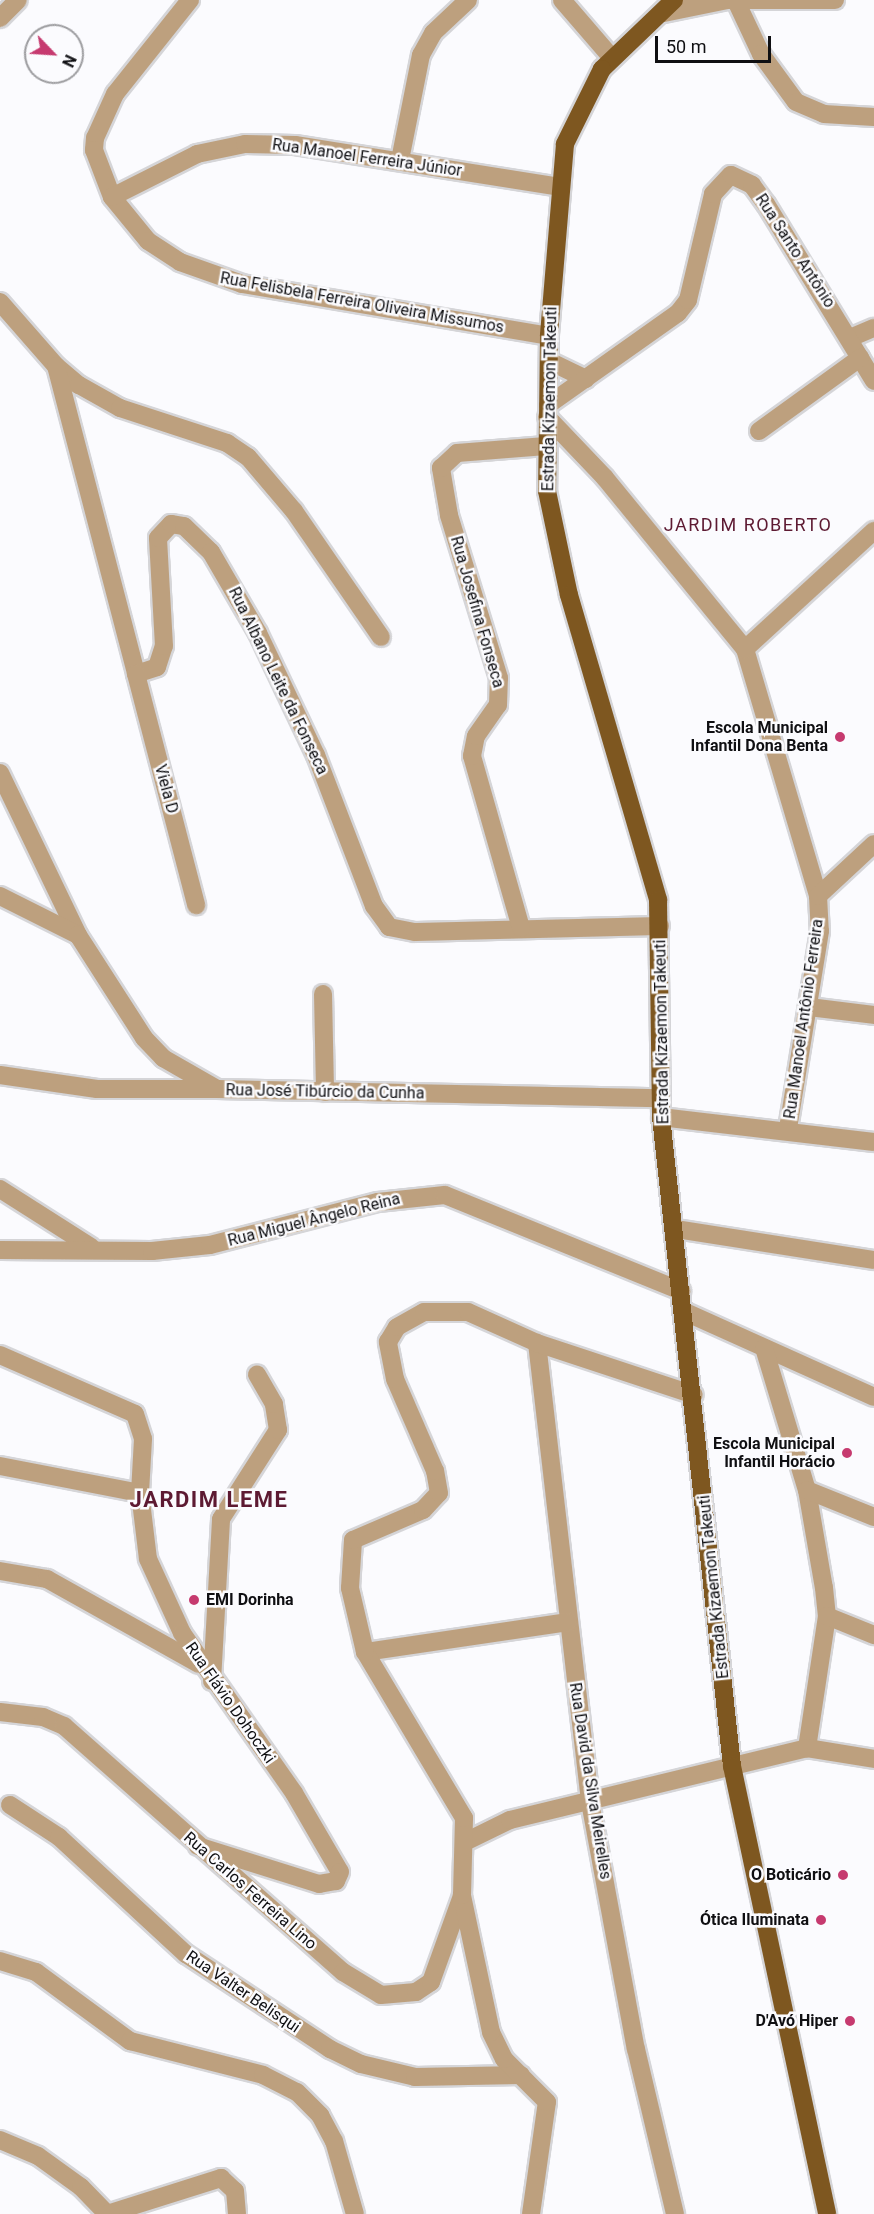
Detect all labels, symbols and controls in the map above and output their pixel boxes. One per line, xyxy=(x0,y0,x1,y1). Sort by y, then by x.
north arrow xyxy=(24,24,84,84)
scale bar xyxy=(658,24,774,62)
text: 50 m xyxy=(666,36,706,57)
text: N xyxy=(58,52,80,70)
street label: Rua Manoel Ferreira Júnior xyxy=(271,135,463,181)
street label: Rua Santo Antônio xyxy=(751,190,839,312)
street label: Rua Felisbela Ferreira Oliveira Missumos xyxy=(219,269,505,337)
street label: Estrada Kizaemon Takeuti xyxy=(539,306,561,492)
district label: JARDIM ROBERTO xyxy=(664,514,832,536)
street label: Rua Josefina Fonseca xyxy=(446,534,508,690)
street label: Rua Albano Leite da Fonseca xyxy=(224,584,332,778)
place label: Escola Municipal Infantil Dona Benta xyxy=(690,718,828,756)
marker: Escola Municipal Infantil Dona Benta xyxy=(833,730,847,744)
street label: Viela D xyxy=(150,763,182,815)
street label: Rua Manoel Antônio Ferreira xyxy=(780,918,828,1120)
street label: Estrada Kizaemon Takeuti xyxy=(651,939,673,1125)
street label: Rua José Tibúrcio da Cunha xyxy=(225,1081,425,1103)
street label: Rua Miguel Ângelo Reina xyxy=(226,1189,402,1251)
place label: Escola Municipal Infantil Horácio xyxy=(713,1434,835,1472)
marker: Escola Municipal Infantil Horácio xyxy=(840,1446,854,1460)
district label: JARDIM LEME xyxy=(130,1487,288,1513)
street label: Estrada Kizaemon Takeuti xyxy=(695,1494,733,1680)
place label: EMI Dorinha xyxy=(206,1590,294,1610)
marker: EMI Dorinha xyxy=(187,1593,201,1607)
street label: Rua Flávio Dohoczki xyxy=(181,1639,279,1767)
street label: Rua David da Silva Meirelles xyxy=(565,1681,615,1881)
street label: Rua Carlos Ferreira Lino xyxy=(180,1828,320,1954)
place label: O Boticário xyxy=(751,1865,831,1885)
marker: O Boticário xyxy=(836,1868,850,1882)
place label: Ótica Iluminata xyxy=(700,1910,809,1930)
marker: Ótica Iluminata xyxy=(814,1913,828,1927)
street label: Rua Valter Belisqui xyxy=(182,1947,304,2037)
place label: D'Avó Hiper xyxy=(756,2011,838,2031)
marker: D'Avó Hiper xyxy=(843,2014,857,2028)

